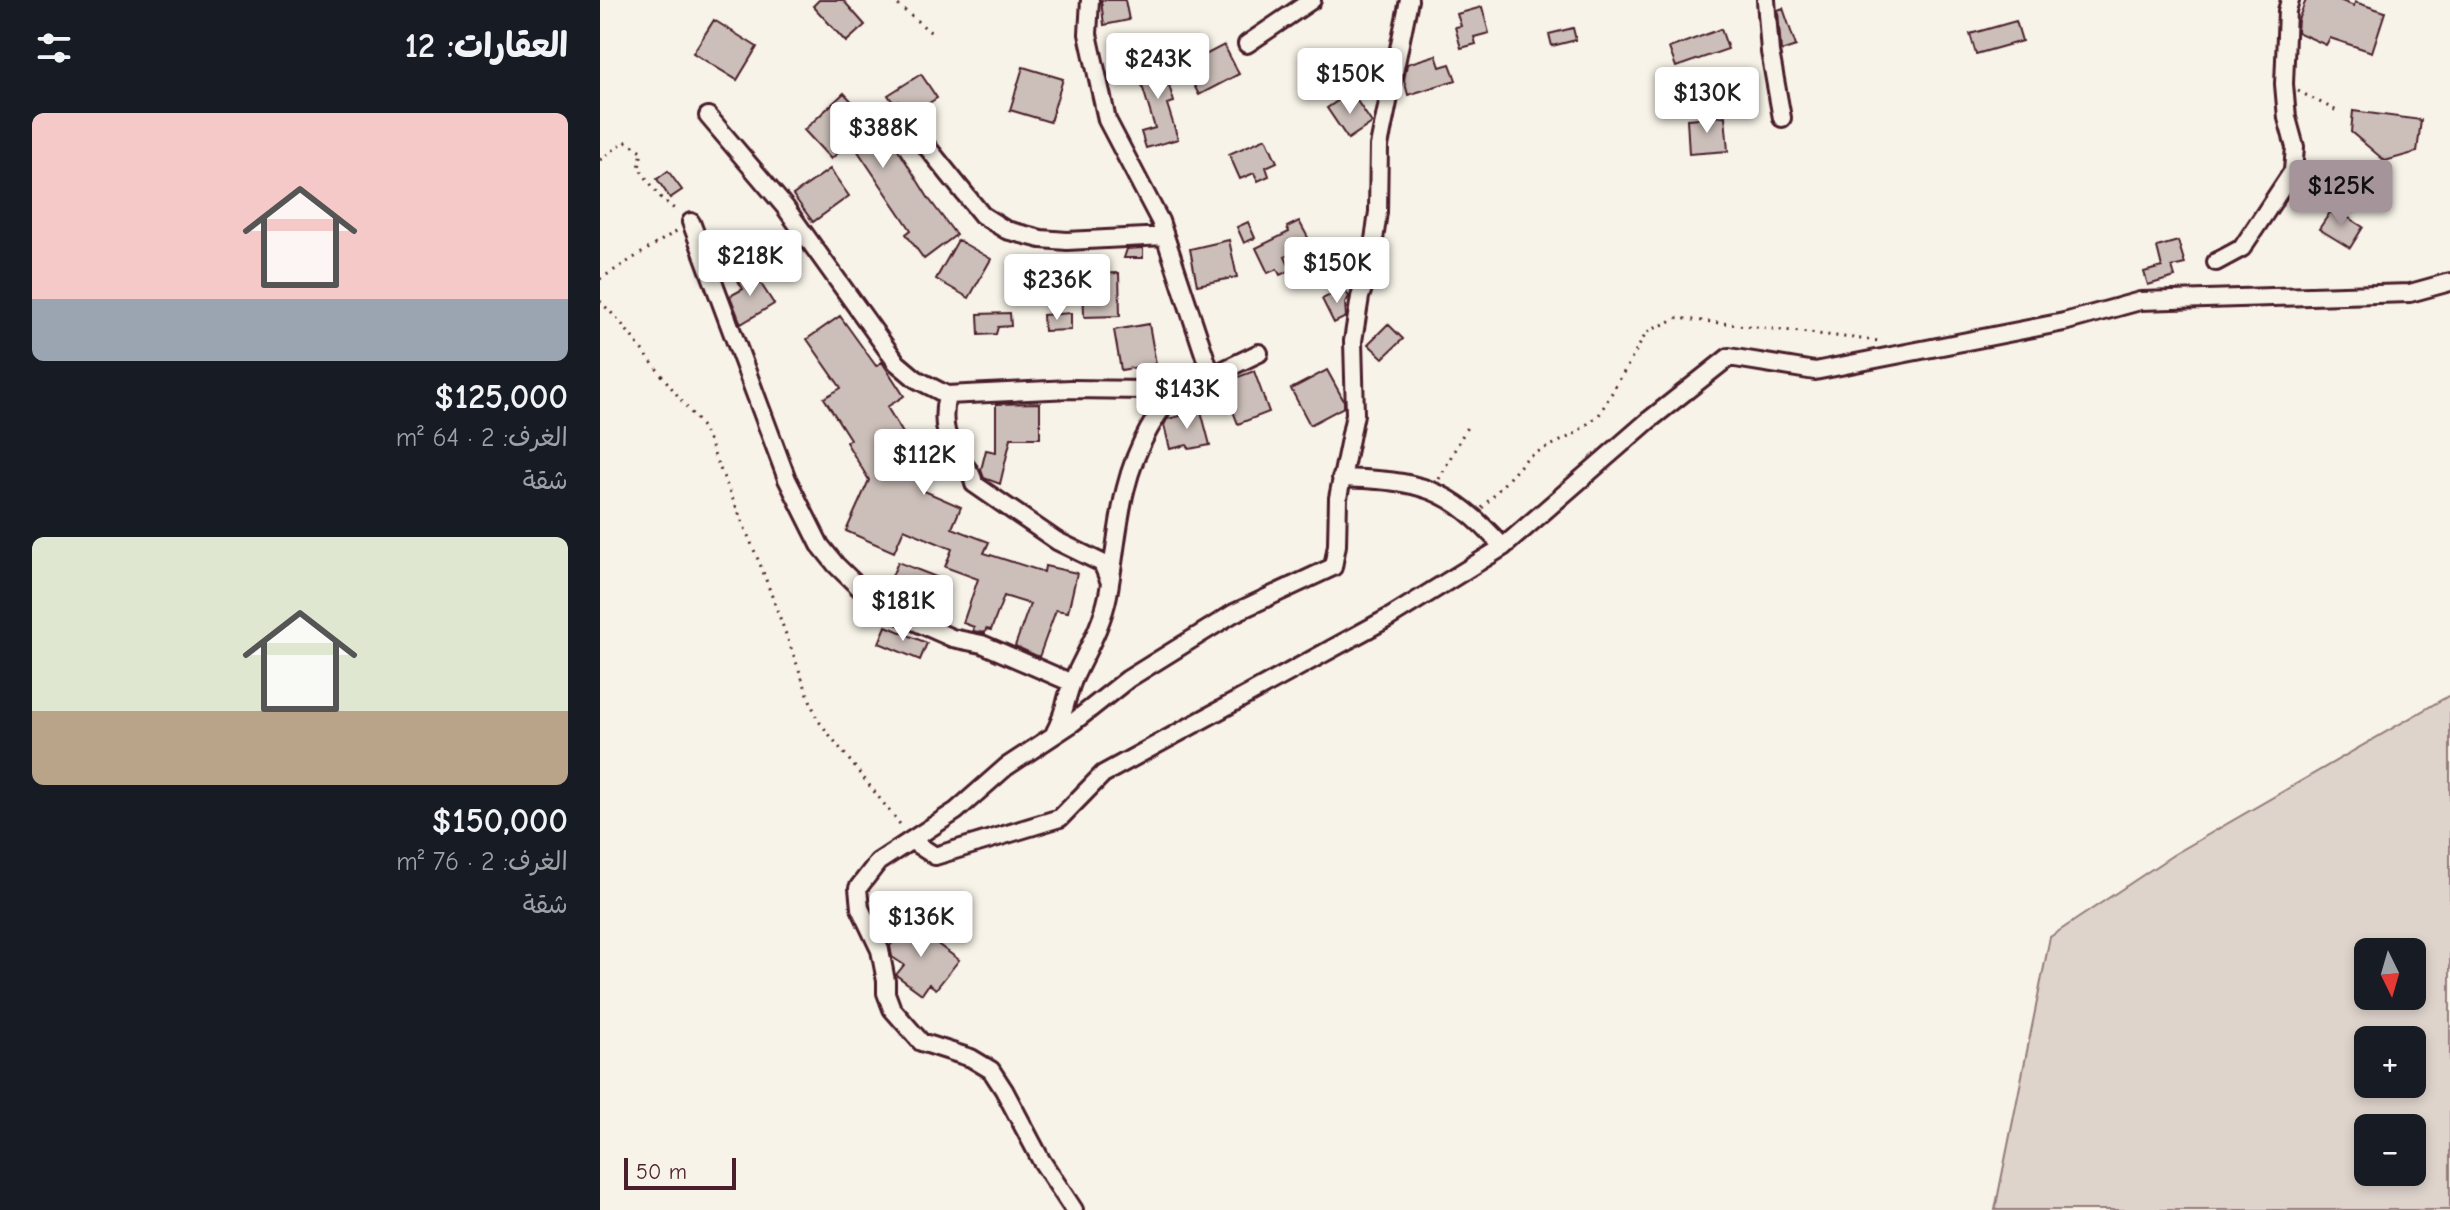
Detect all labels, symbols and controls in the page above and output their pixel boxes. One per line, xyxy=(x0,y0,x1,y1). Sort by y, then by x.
icon: filters xyxy=(32,26,76,70)
text: العقارات: 12 xyxy=(405,26,568,66)
pin: $243K xyxy=(1102,33,1214,101)
text: $243K xyxy=(1124,44,1192,74)
pin: $150K xyxy=(1294,48,1406,116)
text: $150K xyxy=(1315,59,1385,89)
pin: $130K xyxy=(1651,67,1763,135)
text: $130K xyxy=(1673,78,1741,108)
pin: $388K xyxy=(827,102,939,170)
text: $388K xyxy=(848,113,918,143)
pin: $125K xyxy=(2285,160,2397,228)
icon: home xyxy=(228,165,372,309)
text: $125K xyxy=(2307,171,2375,201)
pin: $218K xyxy=(694,230,806,298)
pin: $150K xyxy=(1281,237,1393,305)
text: $218K xyxy=(717,241,783,271)
text: $150K xyxy=(1302,248,1372,278)
pin: $236K xyxy=(1001,254,1113,322)
text: $236K xyxy=(1022,265,1092,295)
pin: $143K xyxy=(1131,363,1243,431)
text: $143K xyxy=(1154,374,1220,404)
text: $125,000 xyxy=(434,377,568,417)
text: الغرف: 2 · 64 m² xyxy=(396,423,568,453)
pin: $112K xyxy=(868,429,980,497)
text: $112K xyxy=(892,440,956,470)
text: شقة xyxy=(523,466,568,496)
pin: $181K xyxy=(847,575,959,643)
text: $181K xyxy=(871,586,935,616)
icon: home xyxy=(228,589,372,733)
text: $150,000 xyxy=(432,801,568,841)
text: الغرف: 2 · 76 m² xyxy=(396,847,568,877)
text: شقة xyxy=(523,890,568,920)
pin: $136K xyxy=(865,891,977,959)
text: $136K xyxy=(888,902,954,932)
north arrow xyxy=(2354,938,2426,1010)
map controls xyxy=(2354,938,2426,1186)
button: + xyxy=(2354,1026,2426,1098)
button: − xyxy=(2354,1114,2426,1186)
scale bar xyxy=(624,1154,736,1190)
text: 50 m xyxy=(636,1159,687,1185)

